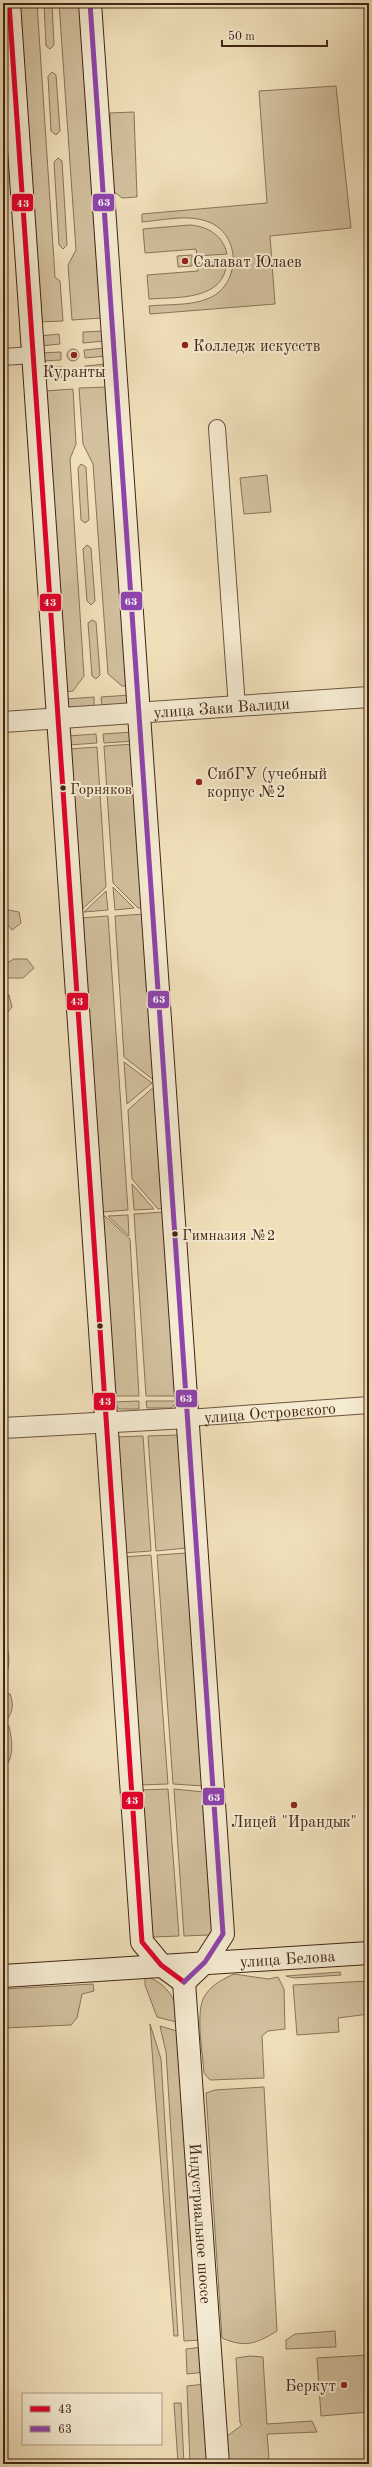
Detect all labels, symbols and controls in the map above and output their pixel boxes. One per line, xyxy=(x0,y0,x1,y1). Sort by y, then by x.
scale bar xyxy=(222,22,327,48)
text: 50 m xyxy=(228,30,255,43)
line badge: 43 xyxy=(11,193,34,212)
line badge: 63 xyxy=(92,193,115,212)
text: 63 xyxy=(98,198,110,209)
text: 43 xyxy=(17,199,29,210)
place label: Салават Юлаев xyxy=(193,255,302,271)
marker: Салават Юлаев xyxy=(180,256,190,266)
place label: Колледж искусств xyxy=(193,339,320,355)
marker: Колледж искусств xyxy=(180,340,190,350)
marker: Куранты xyxy=(69,350,79,360)
place label: Куранты xyxy=(42,365,106,381)
line badge: 63 xyxy=(120,591,143,611)
line badge: 43 xyxy=(39,593,62,612)
text: 63 xyxy=(125,597,137,608)
text: 43 xyxy=(44,598,56,609)
street label: улица Заки Валиди xyxy=(153,696,290,722)
place label: СибГУ (учебный корпус №2 xyxy=(207,766,327,801)
marker: СибГУ (учебный корпус №2 xyxy=(194,777,204,787)
marker: Горняков xyxy=(58,783,68,793)
place label: Горняков xyxy=(70,783,132,798)
line badge: 63 xyxy=(147,990,170,1009)
line badge: 43 xyxy=(66,992,89,1011)
text: 63 xyxy=(153,995,165,1006)
text: 43 xyxy=(71,997,83,1008)
marker: Гимназия №2 xyxy=(170,1229,180,1239)
place label: Гимназия №2 xyxy=(182,1229,275,1244)
unlabelled marker xyxy=(95,1321,105,1331)
line badge: 63 xyxy=(175,1389,198,1408)
line badge: 43 xyxy=(93,1392,116,1411)
text: 63 xyxy=(180,1394,192,1405)
text: 43 xyxy=(99,1397,111,1408)
street label: улица Островского xyxy=(203,1401,336,1427)
line badge: 63 xyxy=(202,1787,225,1806)
line badge: 43 xyxy=(121,1791,144,1810)
text: 63 xyxy=(208,1793,220,1804)
text: 43 xyxy=(126,1796,138,1807)
marker: Лицей "Ирандык" xyxy=(289,1800,299,1810)
place label: Лицей "Ирандык" xyxy=(231,1815,357,1831)
street label: улица Белова xyxy=(239,1949,336,1971)
street label: Индустриальное шоссе xyxy=(185,2143,213,2304)
place label: Беркут xyxy=(285,2379,336,2395)
marker: Беркут xyxy=(339,2380,349,2390)
legend xyxy=(22,2393,162,2445)
text: 43 xyxy=(58,2404,72,2416)
text: 63 xyxy=(58,2424,72,2436)

